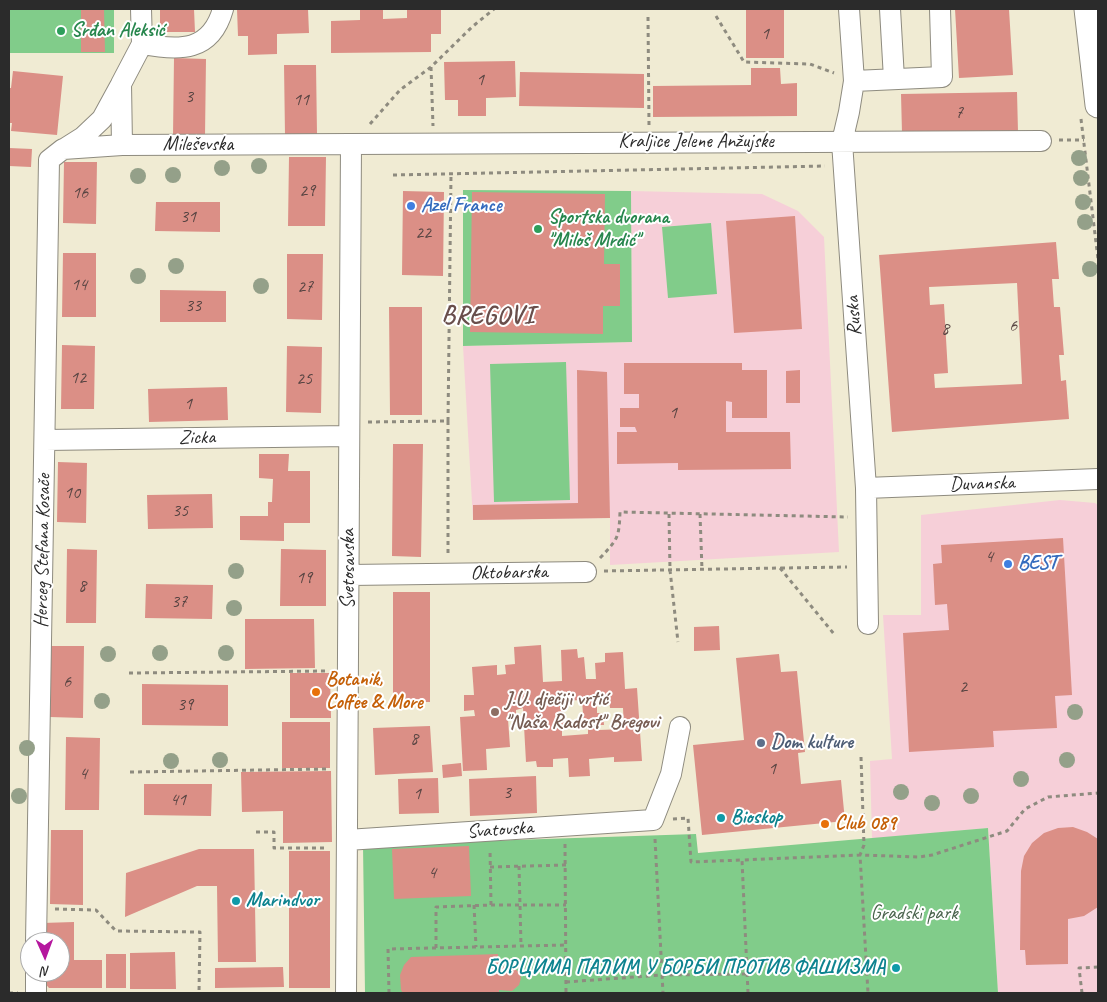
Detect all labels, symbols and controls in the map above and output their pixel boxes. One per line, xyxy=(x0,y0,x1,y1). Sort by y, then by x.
place label: Srđan Aleksić xyxy=(71,19,165,43)
house number: 1 xyxy=(761,23,769,45)
marker: Srđan Aleksić xyxy=(55,25,67,37)
house number: 1 xyxy=(476,69,484,91)
house number: 3 xyxy=(185,86,193,108)
house number: 11 xyxy=(293,89,309,111)
house number: 7 xyxy=(955,102,963,124)
street label: Kraljice Jelene Anžujske xyxy=(618,130,774,154)
street label: Mileševska xyxy=(163,133,233,157)
house number: 29 xyxy=(299,180,315,202)
house number: 16 xyxy=(72,182,88,204)
place label: Azel France xyxy=(421,194,502,218)
marker: Azel France xyxy=(405,200,417,212)
house number: 31 xyxy=(180,206,196,228)
place label: Sportska dvorana "Miloš Mrdić" xyxy=(548,206,669,253)
house number: 22 xyxy=(415,222,431,244)
marker: Sportska dvorana "Miloš Mrdić" xyxy=(532,223,544,235)
house number: 14 xyxy=(71,274,87,296)
house number: 27 xyxy=(297,276,313,298)
house number: 33 xyxy=(185,295,201,317)
street label: Ruska xyxy=(841,295,867,337)
district label: BREGOVI xyxy=(441,301,535,331)
house number: 6 xyxy=(1009,315,1017,337)
house number: 8 xyxy=(941,318,949,340)
house number: 12 xyxy=(70,367,86,389)
house number: 25 xyxy=(296,368,312,390)
house number: 1 xyxy=(184,393,192,415)
house number: 1 xyxy=(669,402,677,424)
street label: Zicka xyxy=(178,426,216,450)
street label: Duvanska xyxy=(949,471,1015,497)
street label: Herceg Stefana Kosače xyxy=(30,474,56,628)
house number: 10 xyxy=(64,482,80,504)
house number: 35 xyxy=(172,500,188,522)
street label: Svetosavska xyxy=(337,529,361,609)
house number: 4 xyxy=(985,546,993,568)
place label: BEST xyxy=(1018,552,1058,576)
marker: BEST xyxy=(1002,558,1014,570)
street label: Oktobarska xyxy=(470,560,548,586)
house number: 19 xyxy=(296,567,312,589)
house number: 8 xyxy=(78,575,86,597)
house number: 37 xyxy=(171,591,187,613)
place label: Botanik, Coffee & More xyxy=(326,668,423,715)
house number: 6 xyxy=(63,671,71,693)
house number: 2 xyxy=(959,676,967,698)
marker: Botanik, Coffee & More xyxy=(310,686,322,698)
place label: J.U. dječiji vrtić "Naša Radost" Bregovi xyxy=(505,688,659,735)
house number: 39 xyxy=(177,694,193,716)
marker: J.U. dječiji vrtić "Naša Radost" Bregovi xyxy=(489,706,501,718)
house number: 8 xyxy=(410,728,418,750)
place label: Dom kulture xyxy=(771,731,853,755)
marker: Dom kulture xyxy=(755,737,767,749)
house number: 1 xyxy=(768,758,776,780)
house number: 4 xyxy=(79,763,87,785)
house number: 3 xyxy=(503,782,511,804)
house number: 1 xyxy=(413,783,421,805)
house number: 41 xyxy=(170,789,186,811)
place label: Bioskop xyxy=(731,806,782,830)
marker: Bioskop xyxy=(715,812,727,824)
place label: Club 089 xyxy=(835,812,896,836)
street label: Svatovska xyxy=(466,816,534,844)
marker: Club 089 xyxy=(819,818,831,830)
house number: 4 xyxy=(428,862,436,884)
place label: Marindvor xyxy=(246,889,319,913)
marker: Marindvor xyxy=(230,895,242,907)
park label: Gradski park xyxy=(871,902,957,926)
north arrow xyxy=(20,932,70,982)
place label: БОРЦИМА ПАЛИМ У БОРБИ ПРОТИВ ФАШИЗМА xyxy=(486,956,886,980)
marker: БОРЦИМА ПАЛИМ У БОРБИ ПРОТИВ ФАШИЗМА xyxy=(890,962,902,974)
text: N xyxy=(41,963,50,980)

